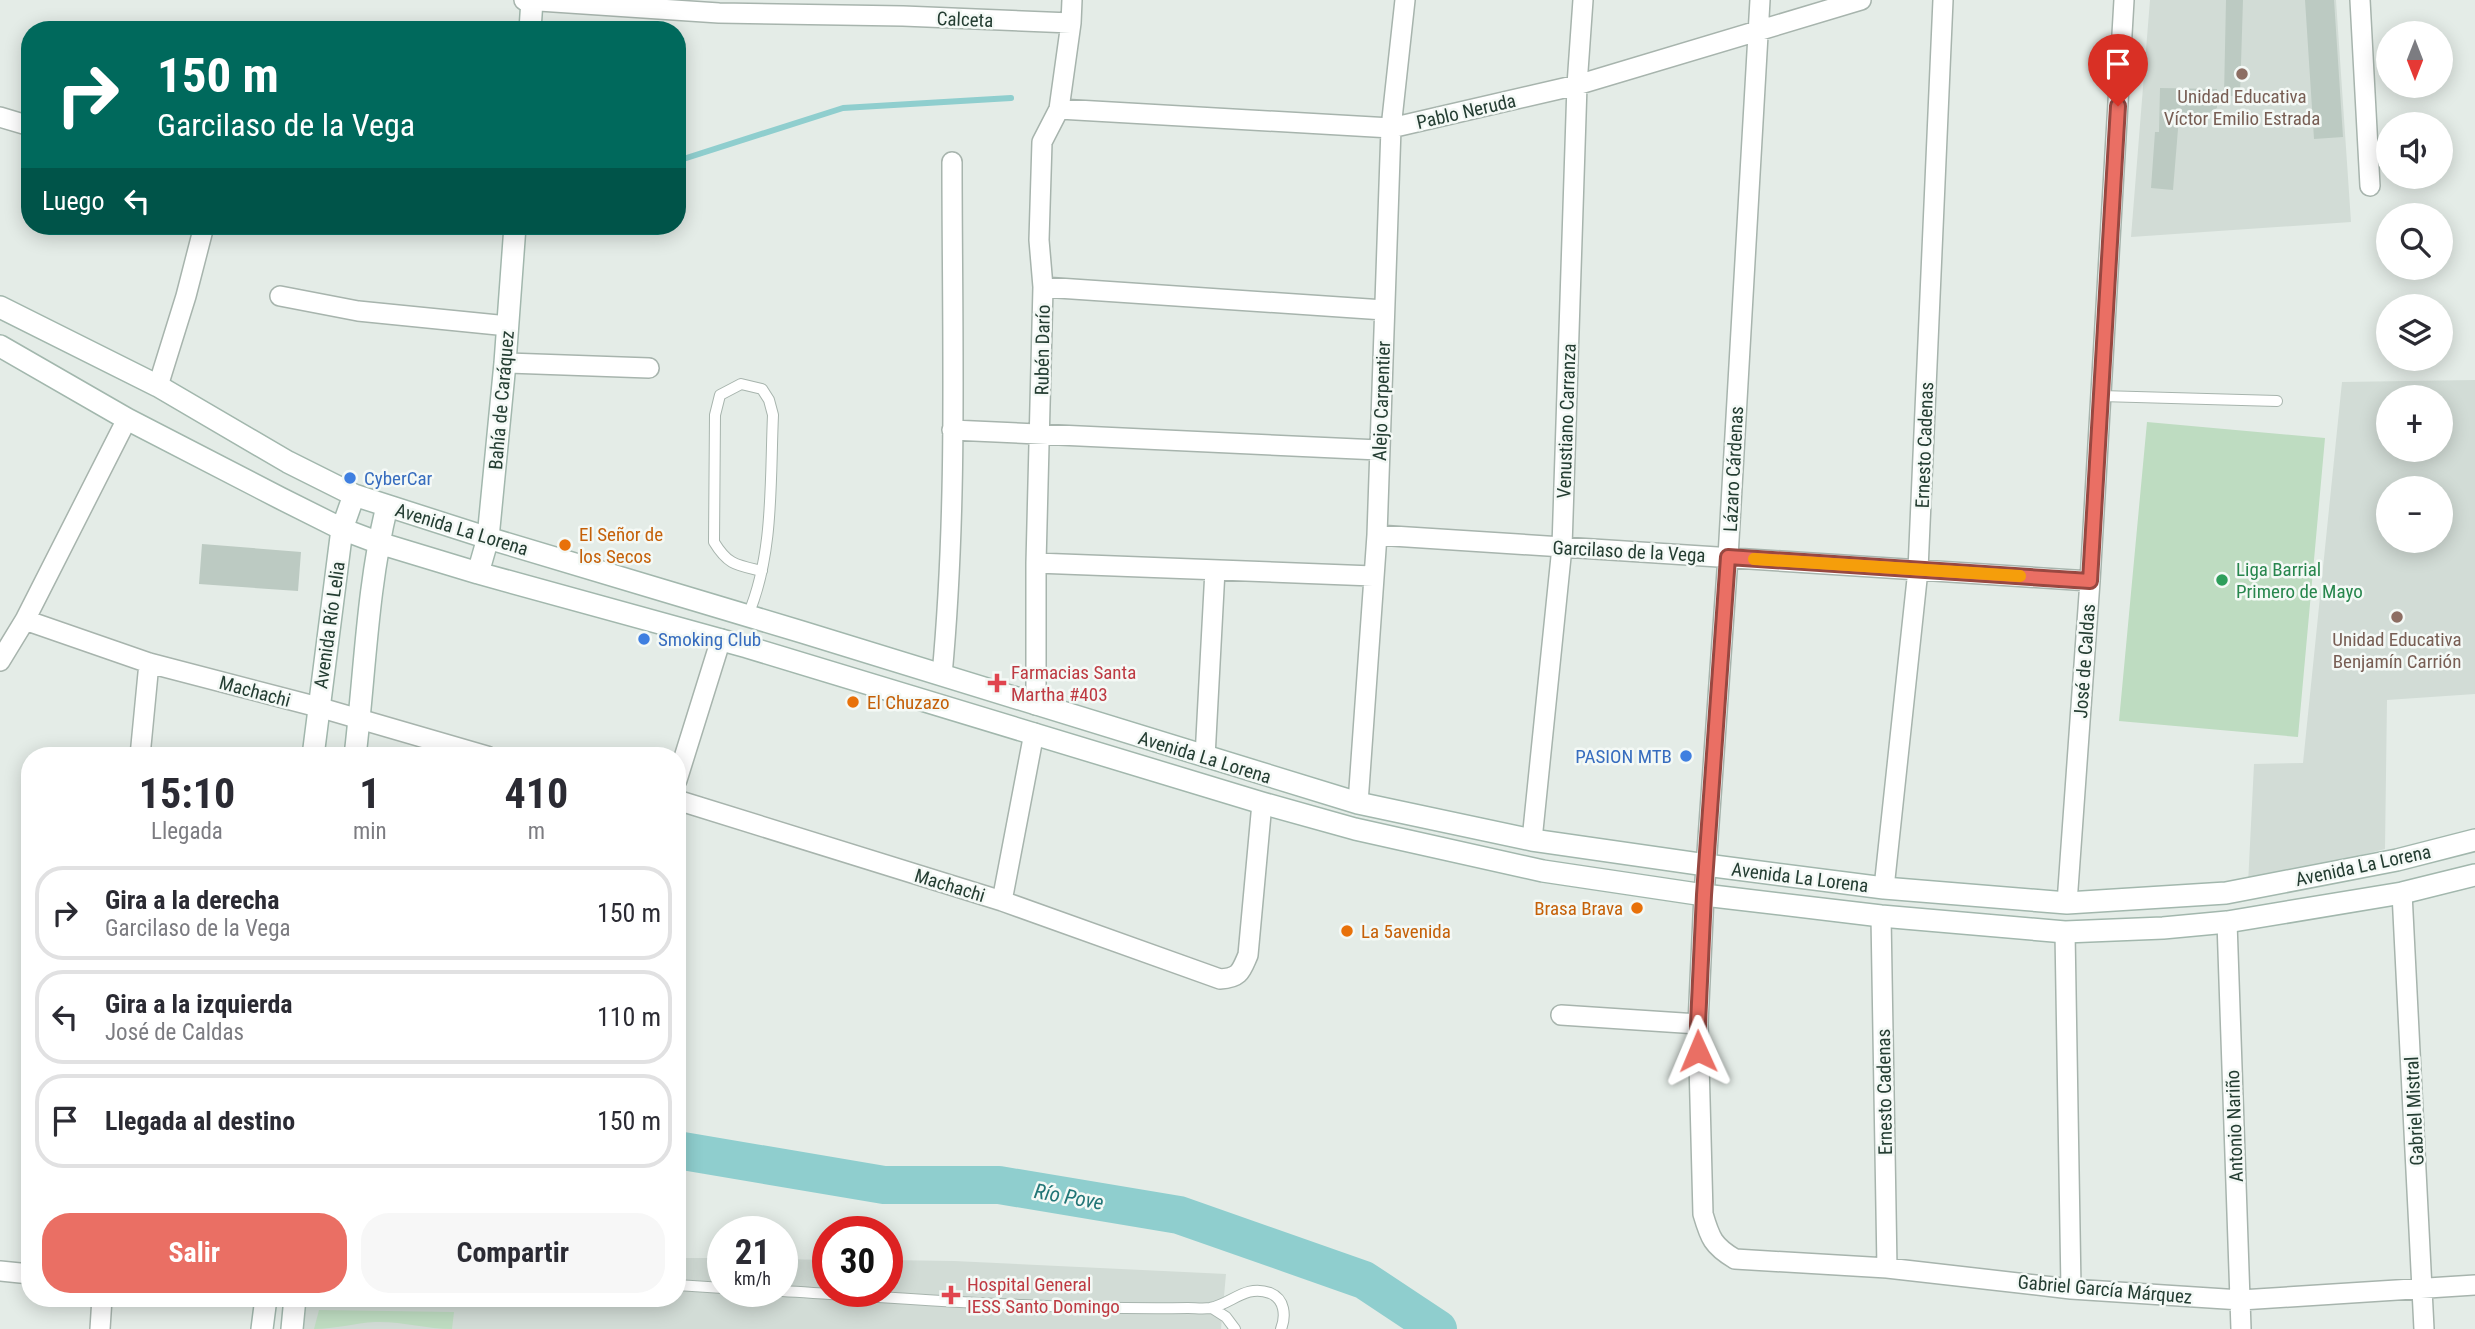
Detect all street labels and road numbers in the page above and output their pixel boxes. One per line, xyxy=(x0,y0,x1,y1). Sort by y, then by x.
street label: Calceta xyxy=(936,7,994,32)
street label: Pablo Neruda xyxy=(1414,89,1518,134)
street label: Rubén Darío xyxy=(1030,304,1055,396)
street label: Bahía de Caráquez xyxy=(484,330,519,471)
street label: Alejo Carpentier xyxy=(1368,340,1395,461)
street label: Venustiano Carranza xyxy=(1552,343,1581,499)
street label: Ernesto Cadenas xyxy=(1911,381,1938,509)
street label: Lázaro Cárdenas xyxy=(1719,406,1748,532)
street label: Avenida La Lorena xyxy=(393,498,531,561)
street label: Garcilaso de la Vega xyxy=(1552,536,1706,567)
street label: Avenida Río Lelia xyxy=(309,560,350,690)
street label: José de Caldas xyxy=(2069,603,2100,719)
street label: Machachi xyxy=(217,671,293,712)
street label: Avenida La Lorena xyxy=(1136,726,1274,789)
street label: Avenida La Lorena xyxy=(2293,840,2433,891)
street label: Avenida La Lorena xyxy=(1730,858,1870,897)
street label: Machachi xyxy=(912,864,988,907)
street label: Ernesto Cadenas xyxy=(1872,1029,1897,1155)
street label: Gabriel Mistral xyxy=(2400,1056,2429,1166)
street label: Antonio Nariño xyxy=(2221,1069,2248,1183)
street label: Gabriel García Márquez xyxy=(2017,1270,2193,1309)

